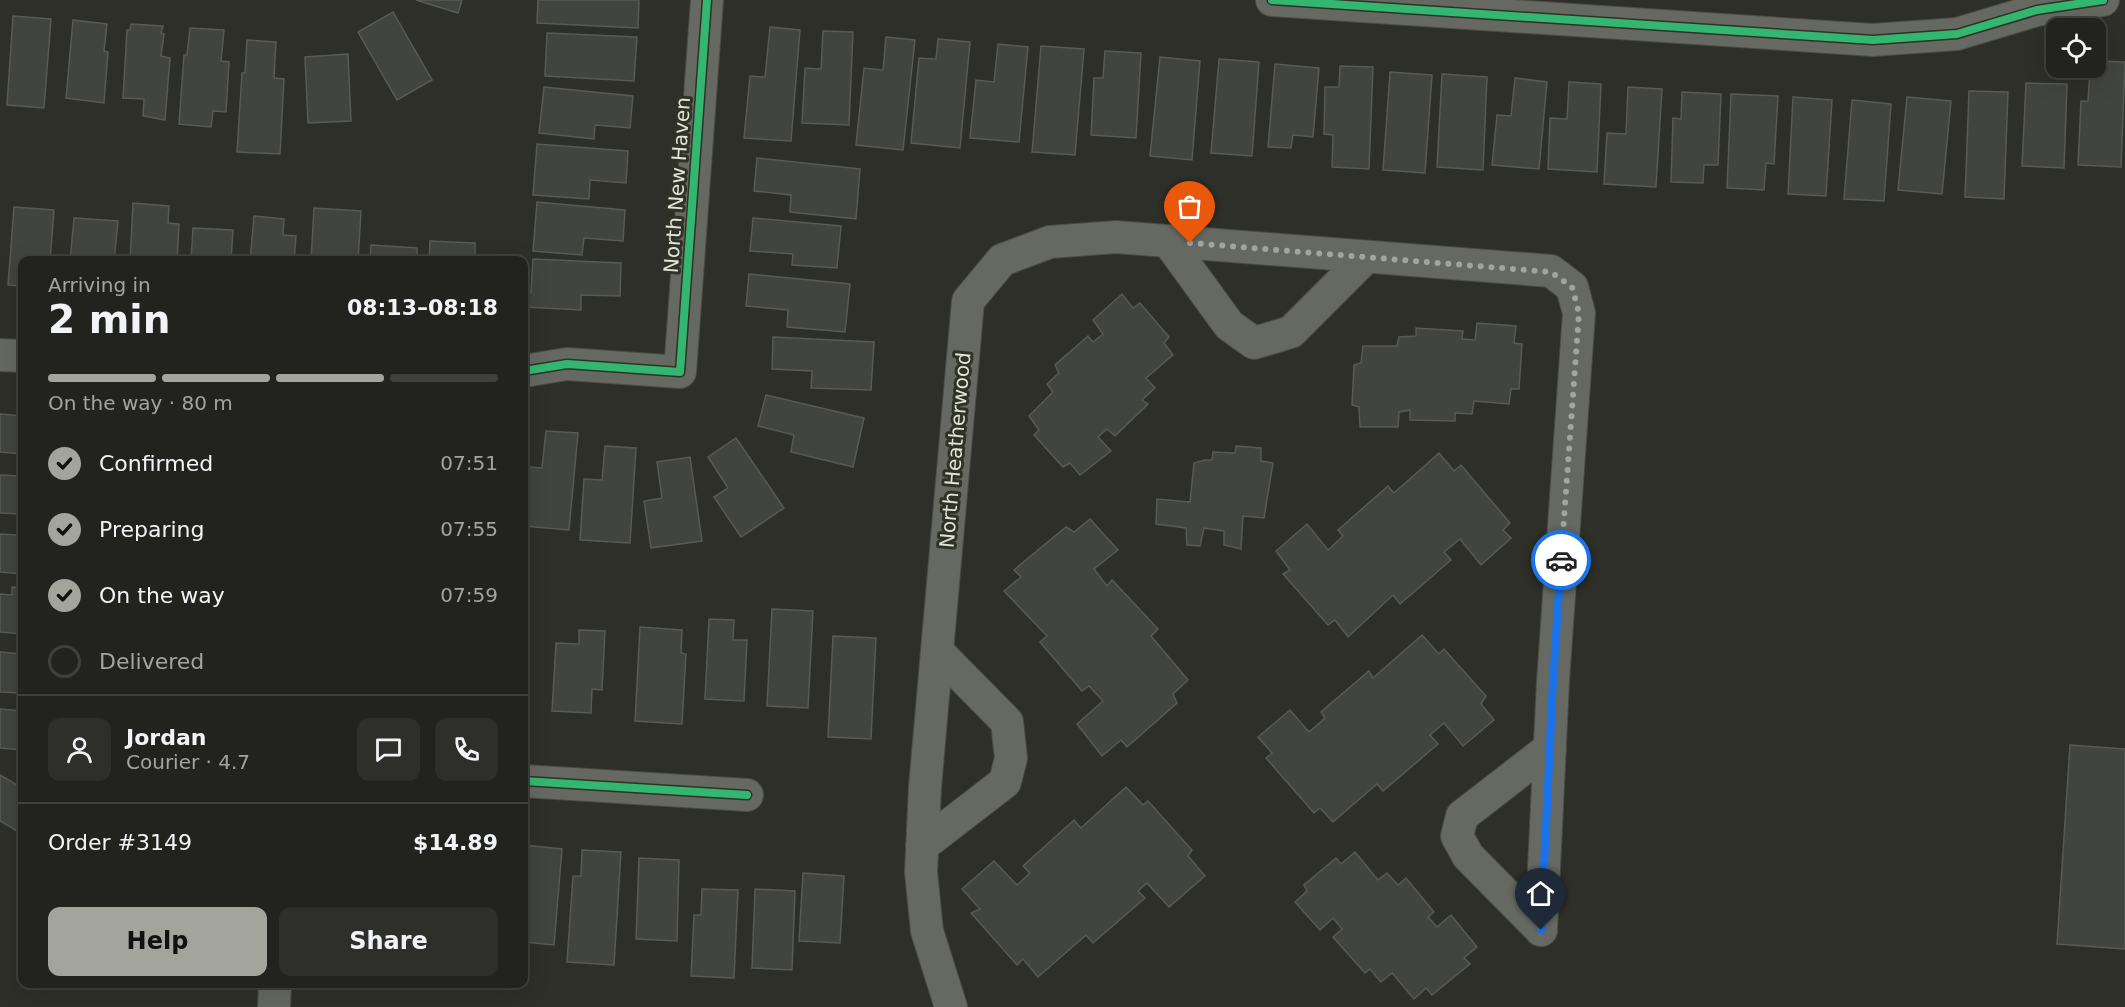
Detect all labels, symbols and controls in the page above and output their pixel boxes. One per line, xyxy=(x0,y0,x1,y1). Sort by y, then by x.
map controls xyxy=(2046,18,2106,78)
button: locate xyxy=(2046,18,2106,78)
street label: North New Haven xyxy=(659,96,695,274)
pin xyxy=(1164,181,1215,243)
icon: bag xyxy=(1173,190,1206,223)
text: Arriving in xyxy=(48,273,151,297)
text: 08:13–08:18 xyxy=(347,295,498,320)
text: 2 min xyxy=(48,297,170,342)
street label: North Heatherwood xyxy=(934,351,976,549)
text: On the way · 80 m xyxy=(48,391,233,415)
icon: check xyxy=(48,447,81,480)
text: Confirmed xyxy=(99,451,213,476)
text: 07:51 xyxy=(440,451,498,475)
icon: check xyxy=(48,513,81,546)
text: Preparing xyxy=(99,517,205,542)
text: 07:55 xyxy=(440,517,498,541)
courier xyxy=(1531,530,1591,590)
icon: car xyxy=(1545,544,1578,577)
icon: check xyxy=(48,579,81,612)
text: On the way xyxy=(99,583,225,608)
text: 07:59 xyxy=(440,583,498,607)
text: Delivered xyxy=(99,649,204,674)
button: person xyxy=(48,718,111,781)
button: chat xyxy=(357,718,420,781)
button: phone xyxy=(435,718,498,781)
text: Jordan xyxy=(126,725,206,750)
text: Courier · 4.7 xyxy=(126,750,250,774)
text: Order #3149 xyxy=(48,830,192,855)
text: $14.89 xyxy=(413,830,498,855)
pin xyxy=(1515,868,1566,930)
icon: home xyxy=(1524,877,1557,910)
button: Help xyxy=(48,907,267,976)
button: Share xyxy=(279,907,498,976)

